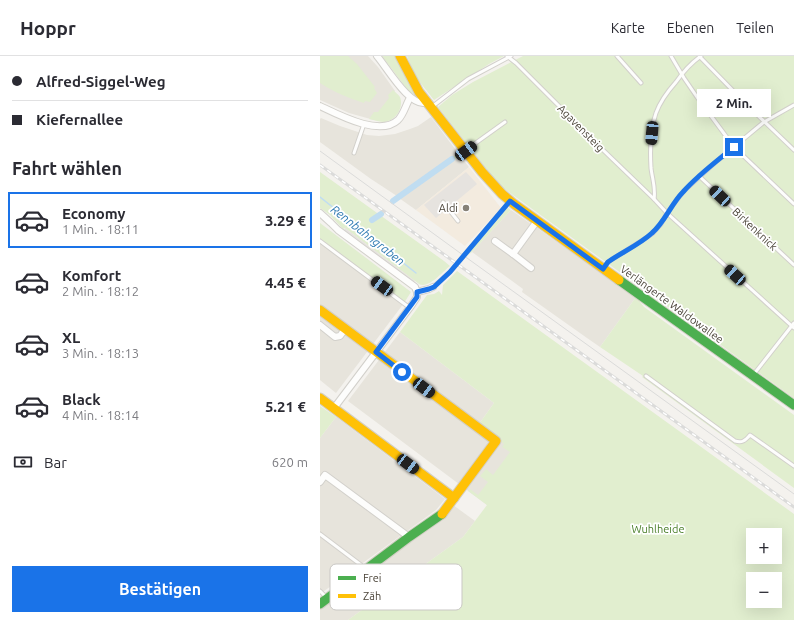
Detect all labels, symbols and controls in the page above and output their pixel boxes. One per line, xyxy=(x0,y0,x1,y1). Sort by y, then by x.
text: Hoppr xyxy=(20,17,76,39)
text: Karte xyxy=(611,20,645,36)
text: Ebenen xyxy=(667,20,714,36)
text: Teilen xyxy=(736,20,774,36)
text: Alfred-Siggel-Weg xyxy=(36,73,165,90)
callout: 2 Min. xyxy=(697,89,771,117)
text: 2 Min. xyxy=(716,96,752,110)
street label: Agavensteig xyxy=(555,102,607,154)
text: Kiefernallee xyxy=(36,111,123,128)
car xyxy=(645,121,659,145)
route end xyxy=(725,138,743,156)
car xyxy=(453,139,479,163)
text: Fahrt wählen xyxy=(12,158,122,178)
car xyxy=(707,183,733,209)
icon: car xyxy=(14,202,50,238)
water label: Rennbahngraben xyxy=(329,202,407,268)
place label: Aldi xyxy=(439,202,458,214)
marker: Aldi xyxy=(461,203,471,213)
text: Economy xyxy=(62,205,126,222)
street label: Birkenknick xyxy=(730,205,780,253)
text: 3.29 € xyxy=(265,212,306,229)
text: 1 Min. · 18:11 xyxy=(62,222,139,236)
street label: Verlängerte Waldowallee xyxy=(618,263,726,345)
car xyxy=(722,263,748,287)
icon: car xyxy=(14,264,50,300)
text: Komfort xyxy=(62,267,121,284)
text: 4.45 € xyxy=(265,274,306,291)
car xyxy=(369,274,395,298)
text: 2 Min. · 18:12 xyxy=(62,284,139,298)
icon: car xyxy=(14,326,50,362)
text: XL xyxy=(62,329,80,346)
text: 5.60 € xyxy=(265,336,306,353)
text: 3 Min. · 18:13 xyxy=(62,346,139,360)
route start xyxy=(393,363,411,381)
car xyxy=(411,376,437,400)
icon: car xyxy=(14,388,50,424)
text: Black xyxy=(62,391,101,408)
text: 5.21 € xyxy=(265,398,306,415)
text: 4 Min. · 18:14 xyxy=(62,408,139,422)
icon: cash xyxy=(12,451,34,473)
car xyxy=(395,452,421,476)
text: Bar xyxy=(44,454,67,471)
text: 620 m xyxy=(272,455,308,469)
park label: Wuhlheide xyxy=(631,523,685,535)
map controls xyxy=(746,528,782,608)
button: + xyxy=(746,528,782,564)
legend xyxy=(330,564,462,610)
button: Bestätigen xyxy=(12,566,308,612)
text: Frei xyxy=(363,572,382,584)
button: − xyxy=(746,572,782,608)
text: Zäh xyxy=(363,590,381,602)

